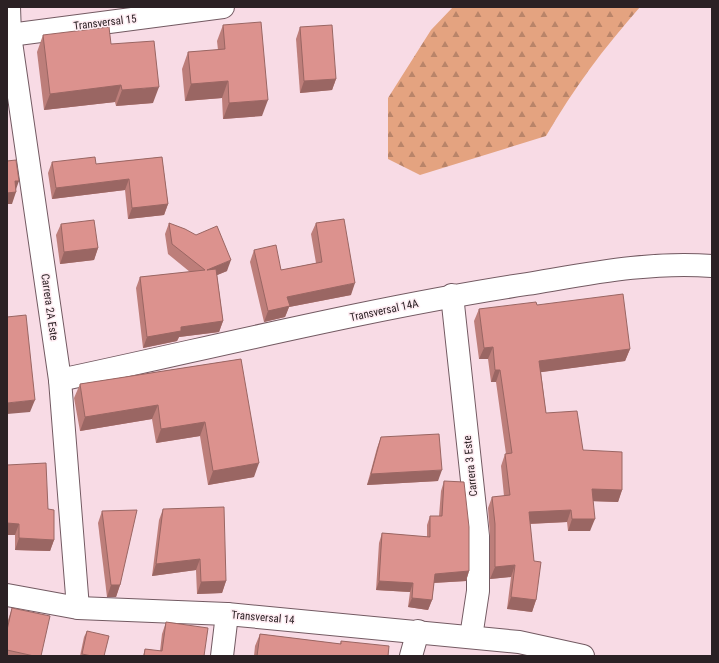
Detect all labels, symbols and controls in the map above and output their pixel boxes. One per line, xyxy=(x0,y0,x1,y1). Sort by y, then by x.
street label: Transversal 15 xyxy=(73,12,137,33)
street label: Carrera 2A Este xyxy=(38,273,61,341)
street label: Transversal 14A xyxy=(349,297,420,324)
street label: Carrera 3 Este xyxy=(461,435,480,497)
street label: Transversal 14 xyxy=(231,608,296,627)

